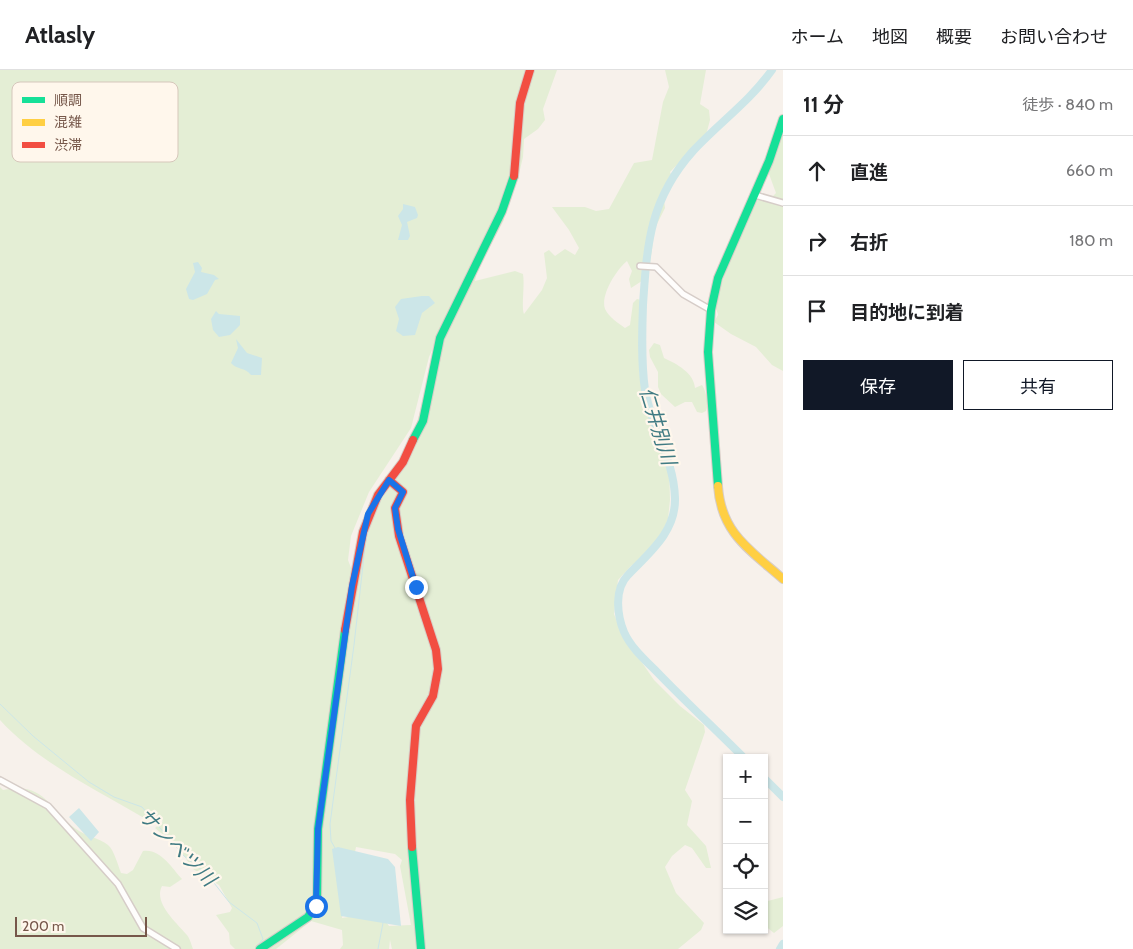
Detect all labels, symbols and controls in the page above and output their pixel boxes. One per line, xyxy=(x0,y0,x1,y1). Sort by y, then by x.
text: Atlasly xyxy=(25,20,95,49)
text: ホーム xyxy=(791,26,844,48)
text: 地図 xyxy=(872,26,908,48)
text: 概要 xyxy=(936,26,972,48)
text: お問い合わせ xyxy=(1000,26,1108,48)
legend xyxy=(12,82,178,162)
text: 順調 xyxy=(54,91,82,109)
text: 11 分 xyxy=(803,92,844,117)
text: 徒歩 · 840 m xyxy=(1022,95,1113,114)
text: 混雑 xyxy=(54,113,82,131)
text: 渋滞 xyxy=(54,136,82,154)
icon: ahead xyxy=(803,157,831,185)
text: 直進 xyxy=(850,161,888,184)
text: 660 m xyxy=(1066,161,1113,180)
icon: right xyxy=(803,227,831,255)
text: 右折 xyxy=(850,231,888,254)
text: 180 m xyxy=(1069,231,1113,250)
icon: arrive xyxy=(803,297,831,325)
text: 目的地に到着 xyxy=(850,301,964,324)
button: 保存 xyxy=(803,360,953,410)
button: 共有 xyxy=(963,360,1113,410)
water label: 仁井別川 xyxy=(635,384,682,470)
route end xyxy=(405,576,428,599)
map controls xyxy=(723,754,768,934)
button: + xyxy=(723,754,768,799)
button: − xyxy=(723,799,768,844)
water label: サンベツ川 xyxy=(133,803,222,892)
button: locate xyxy=(723,844,768,889)
button: layers xyxy=(723,889,768,934)
route start xyxy=(305,895,328,918)
scale bar xyxy=(15,914,148,937)
text: 200 m xyxy=(22,917,64,935)

